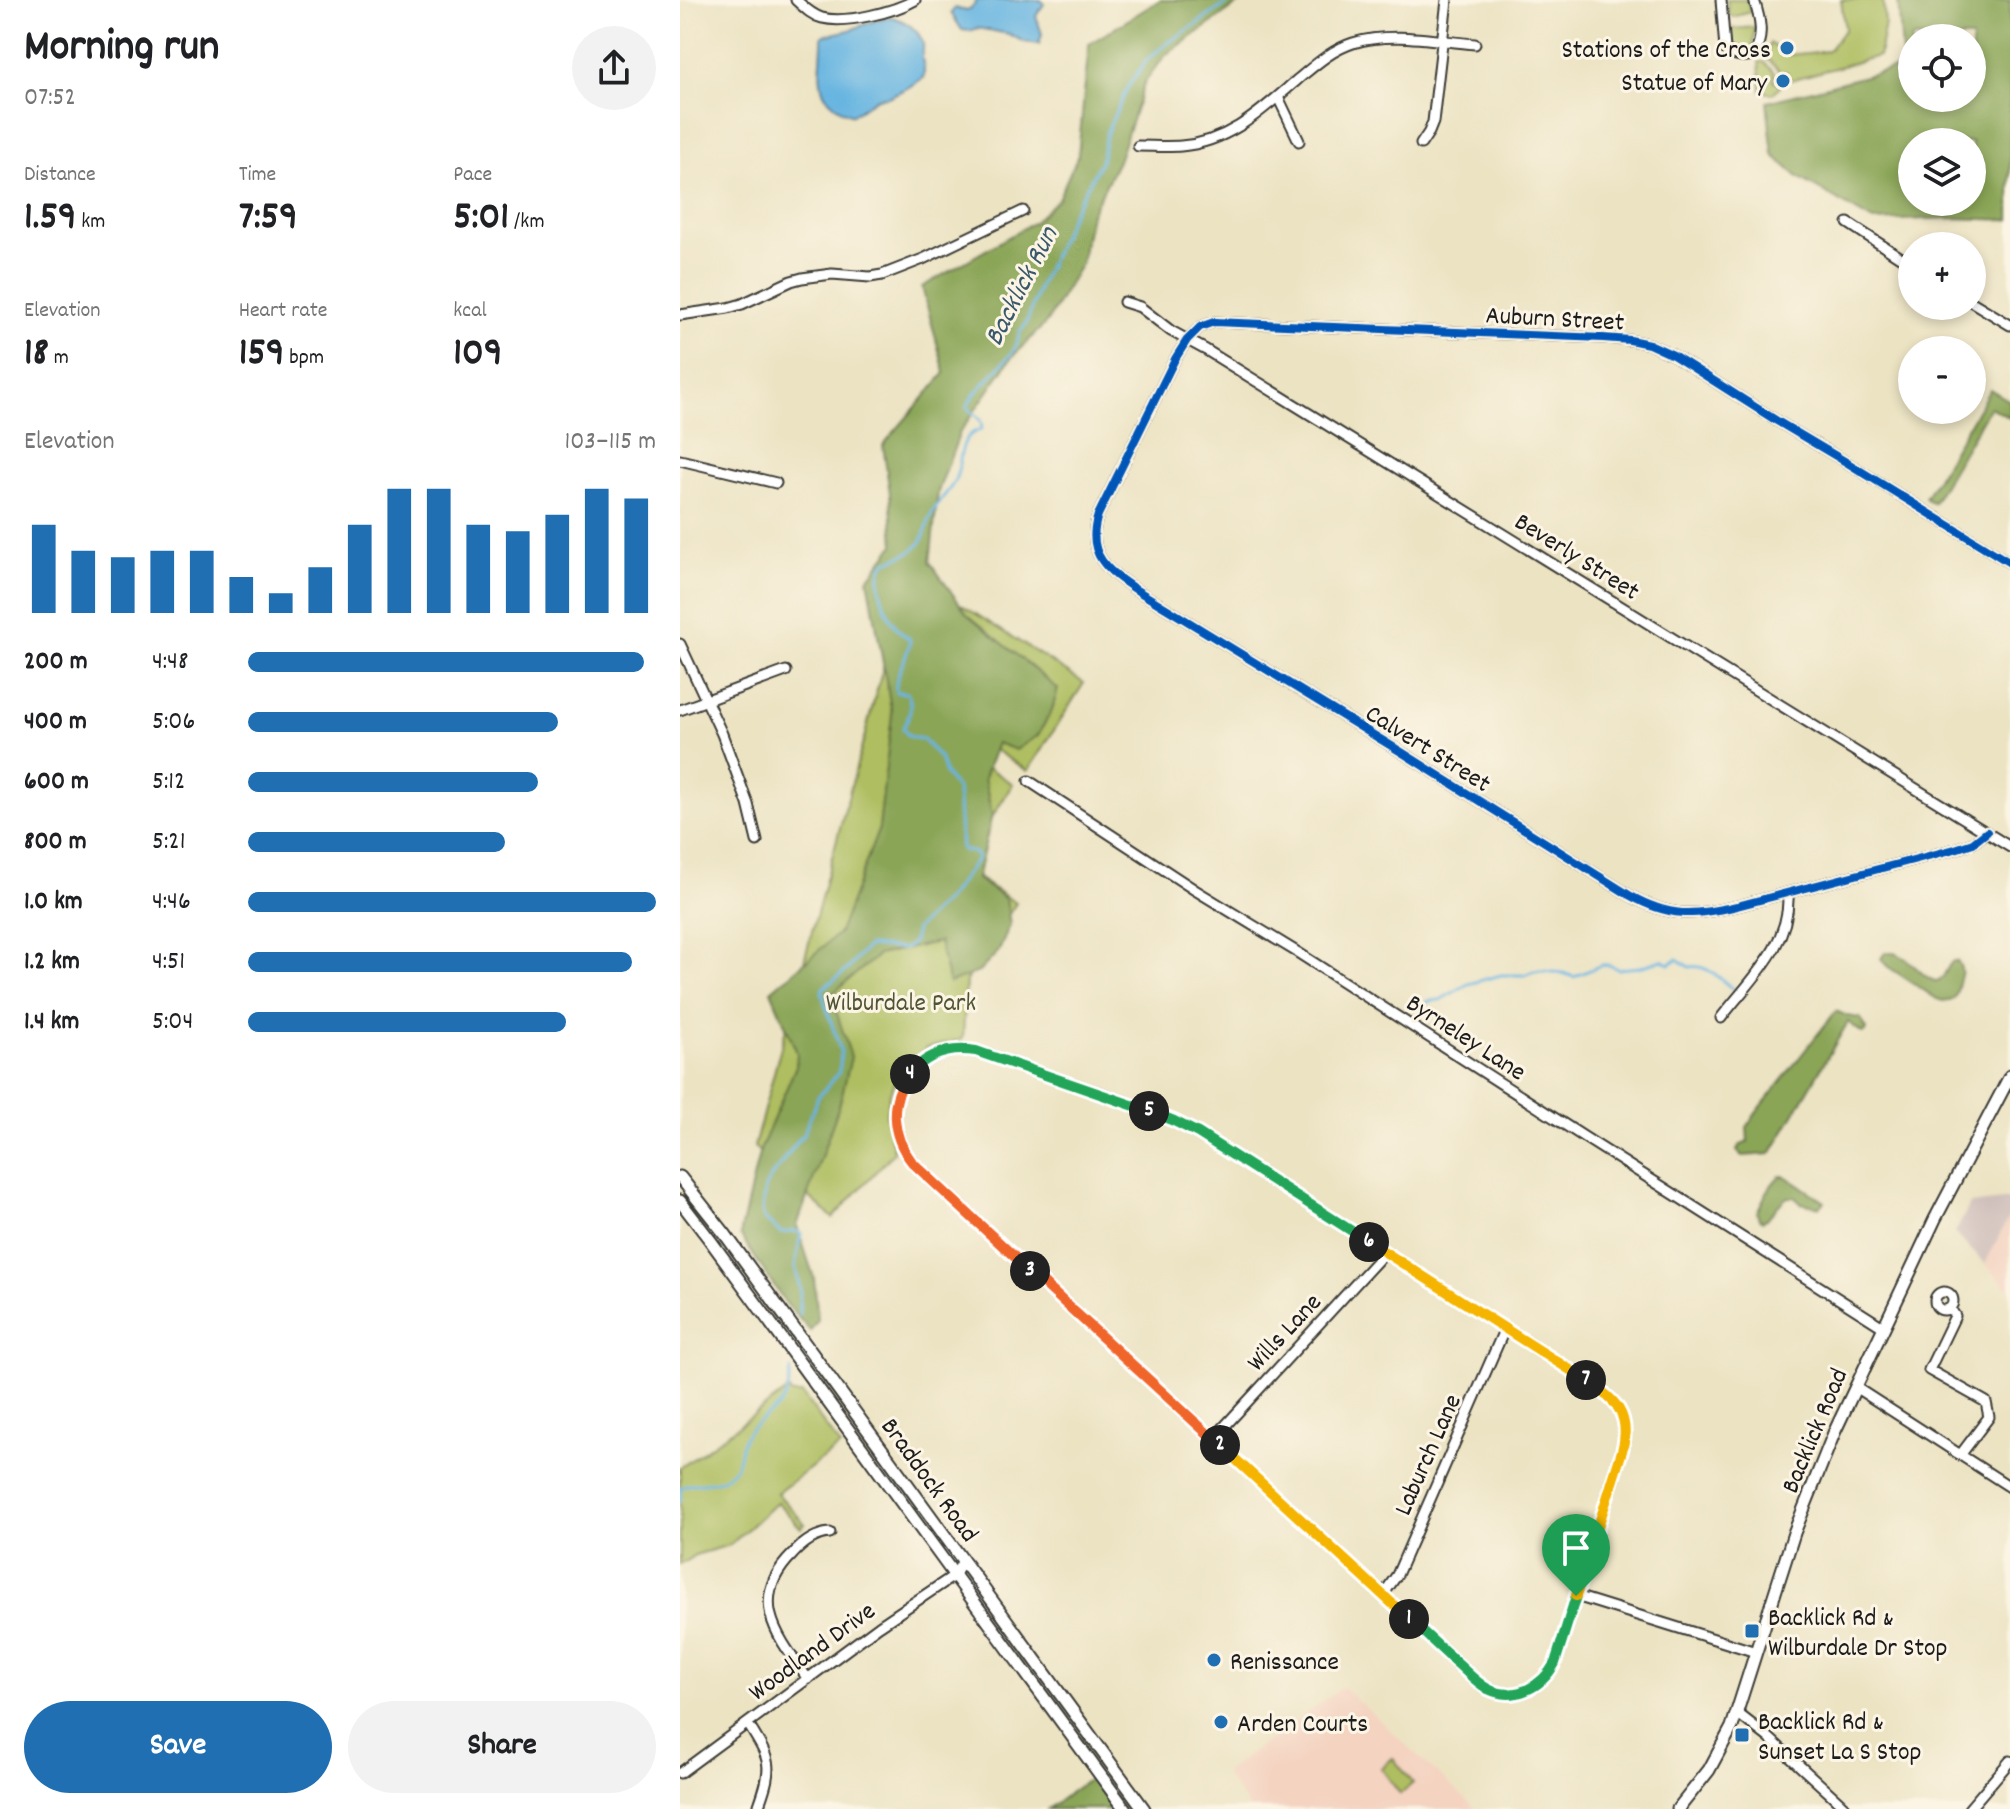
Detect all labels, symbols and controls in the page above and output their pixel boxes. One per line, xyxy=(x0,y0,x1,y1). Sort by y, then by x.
text: Morning run xyxy=(24,18,219,81)
map controls xyxy=(1898,24,1986,424)
button: locate xyxy=(1898,24,1986,112)
button: share xyxy=(572,26,656,110)
place label: Stations of the Cross xyxy=(1561,33,1771,70)
marker: Stations of the Cross xyxy=(1778,39,1796,57)
place label: Statue of Mary xyxy=(1621,66,1767,103)
marker: Statue of Mary xyxy=(1774,72,1792,90)
text: 07:52 xyxy=(24,80,76,117)
button: layers xyxy=(1898,128,1986,216)
text: Distance xyxy=(24,160,96,191)
text: Time xyxy=(239,160,276,191)
text: Pace xyxy=(453,160,492,191)
text: 1.59 xyxy=(24,191,76,248)
text: 7:59 xyxy=(239,191,297,248)
text: 5:01 xyxy=(453,191,509,248)
text: km xyxy=(76,207,105,238)
text: /km xyxy=(509,207,545,238)
water label: Backlick Run xyxy=(976,220,1071,354)
button: + xyxy=(1898,232,1986,320)
text: Elevation xyxy=(24,296,101,327)
text: Heart rate xyxy=(239,296,328,327)
text: kcal xyxy=(453,296,487,327)
street label: Auburn Street xyxy=(1485,298,1625,343)
text: 18 xyxy=(24,327,49,384)
text: 159 xyxy=(239,327,284,384)
text: 109 xyxy=(453,327,502,384)
button: − xyxy=(1898,336,1986,424)
text: m xyxy=(49,343,69,374)
text: bpm xyxy=(284,343,324,374)
text: Elevation xyxy=(24,424,114,461)
text: 103–115 m xyxy=(564,424,656,461)
street label: Beverly Street xyxy=(1506,505,1646,611)
text: 200 m xyxy=(24,644,88,681)
text: 4:48 xyxy=(152,644,188,681)
street label: Calvert Street xyxy=(1357,697,1497,803)
text: 400 m xyxy=(24,704,87,741)
text: 5:06 xyxy=(152,704,195,741)
text: 600 m xyxy=(24,764,89,801)
text: 5:12 xyxy=(152,764,185,801)
text: 800 m xyxy=(24,824,87,861)
text: 5:21 xyxy=(152,824,185,861)
text: 1.0 km xyxy=(24,884,83,921)
text: 4:46 xyxy=(152,884,191,921)
text: 1.2 km xyxy=(24,944,80,981)
text: 4:51 xyxy=(152,944,185,981)
park label: Wilburdale Park xyxy=(826,986,976,1023)
street label: Byrneley Lane xyxy=(1398,986,1532,1092)
text: 1.4 km xyxy=(24,1004,79,1041)
text: 5:04 xyxy=(152,1004,193,1041)
pin: 4 xyxy=(890,1054,930,1094)
text: 4 xyxy=(905,1058,915,1089)
pin: 5 xyxy=(1129,1091,1169,1131)
text: 5 xyxy=(1144,1095,1154,1126)
pin: 6 xyxy=(1349,1222,1389,1262)
text: 6 xyxy=(1364,1226,1374,1257)
pin: 3 xyxy=(1010,1251,1050,1291)
text: 3 xyxy=(1025,1255,1035,1286)
street label: Wills Lane xyxy=(1240,1286,1332,1381)
pin: 7 xyxy=(1566,1360,1606,1400)
street label: Backlick Road xyxy=(1773,1363,1859,1499)
text: 7 xyxy=(1582,1364,1590,1395)
street label: Laburch Lane xyxy=(1386,1389,1472,1522)
street label: Braddock Road xyxy=(870,1411,986,1551)
pin: 2 xyxy=(1200,1425,1240,1465)
text: 2 xyxy=(1215,1429,1225,1460)
pin xyxy=(1542,1514,1610,1596)
icon: arrive xyxy=(1554,1526,1598,1570)
street label: Woodland Drive xyxy=(742,1594,884,1712)
pin: 1 xyxy=(1389,1599,1429,1639)
place label: Backlick Rd & Wilburdale Dr Stop xyxy=(1768,1601,1948,1668)
text: 1 xyxy=(1407,1603,1411,1634)
marker: Backlick Rd & Wilburdale Dr Stop xyxy=(1743,1622,1761,1640)
place label: Renissance xyxy=(1230,1645,1339,1682)
marker: Renissance xyxy=(1205,1651,1223,1669)
button: Save xyxy=(24,1701,332,1793)
button: Share xyxy=(348,1701,656,1793)
place label: Backlick Rd & Sunset La S Stop xyxy=(1758,1705,1921,1772)
place label: Arden Courts xyxy=(1237,1707,1368,1744)
marker: Arden Courts xyxy=(1212,1713,1230,1731)
marker: Backlick Rd & Sunset La S Stop xyxy=(1733,1726,1751,1744)

